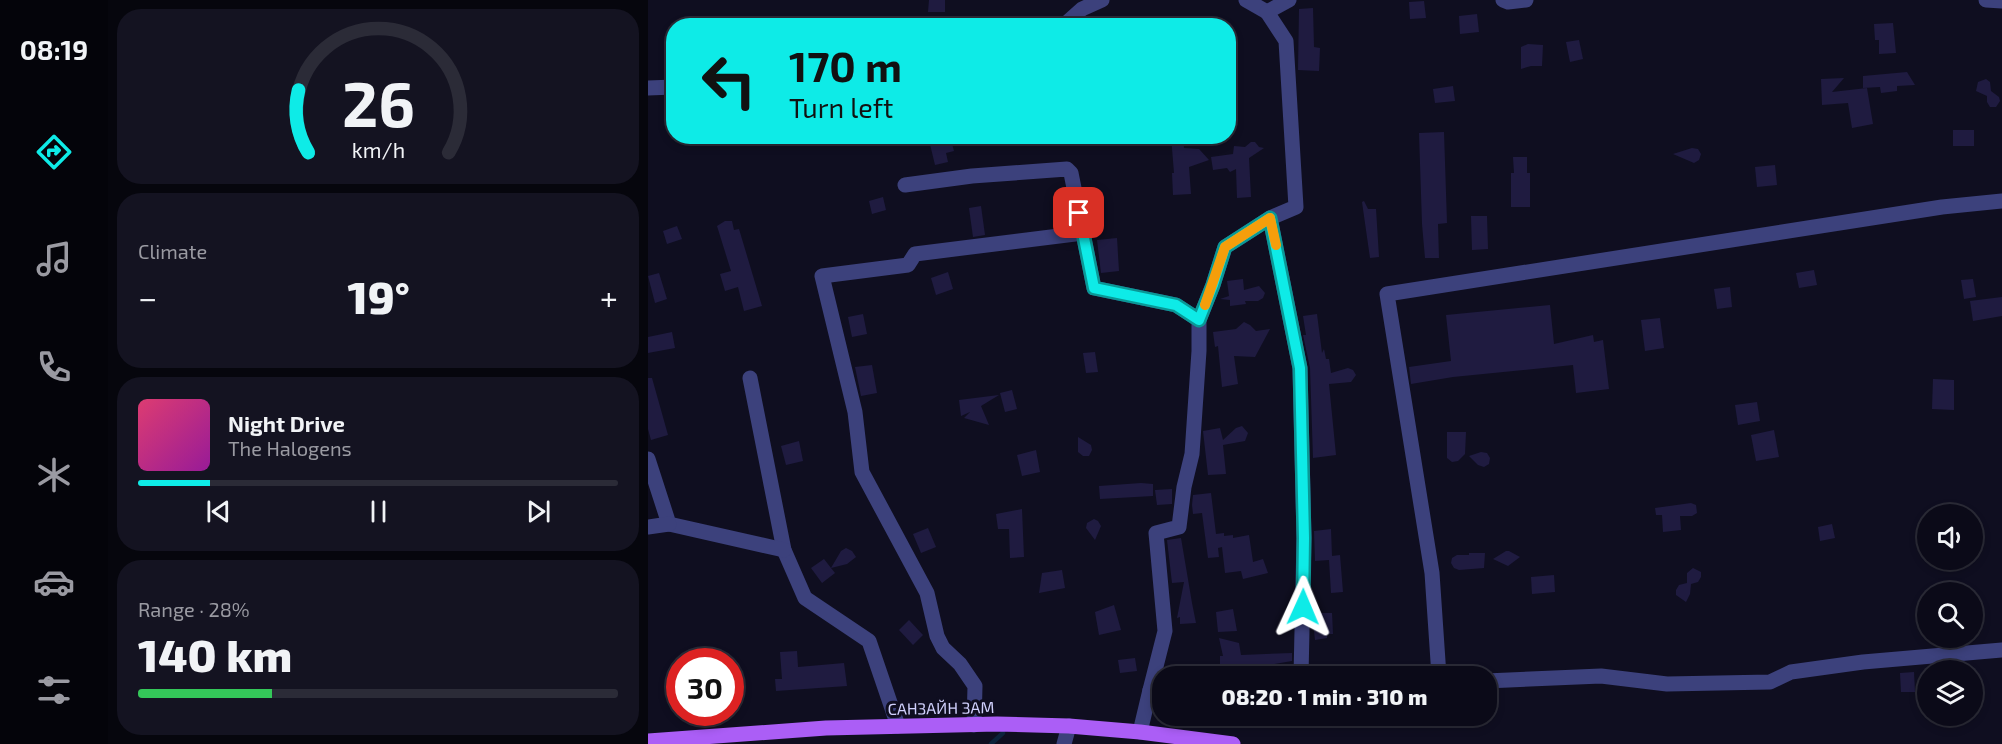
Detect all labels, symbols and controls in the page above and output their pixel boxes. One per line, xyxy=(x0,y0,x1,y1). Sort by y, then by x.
text: 08:19 xyxy=(20,33,88,65)
text: 170 m xyxy=(789,40,902,90)
icon: left xyxy=(690,42,768,120)
text: 26 xyxy=(341,66,415,141)
text: Turn left xyxy=(789,91,893,123)
icon: directions xyxy=(33,131,75,173)
text: km/h xyxy=(351,138,405,163)
pin xyxy=(1053,187,1104,238)
icon: arrive xyxy=(1062,196,1095,229)
icon: music xyxy=(33,238,75,280)
text: Climate xyxy=(138,239,207,263)
text: 19° xyxy=(347,269,410,323)
text: − xyxy=(138,277,157,317)
text: + xyxy=(600,277,618,317)
icon: phone xyxy=(33,346,75,388)
text: Night Drive xyxy=(228,410,345,436)
text: The Halogens xyxy=(228,436,352,460)
icon: climate xyxy=(33,454,75,496)
icon: previous xyxy=(202,495,235,528)
icon: pause xyxy=(362,495,395,528)
icon: next xyxy=(522,495,555,528)
map controls xyxy=(1917,504,1983,726)
button: sound xyxy=(1917,504,1983,570)
icon: car xyxy=(33,561,75,603)
position arrow xyxy=(1271,575,1335,639)
button: search xyxy=(1917,582,1983,648)
text: Range · 28% xyxy=(138,597,250,621)
text: 140 km xyxy=(138,627,292,681)
speed limit sign: 30 xyxy=(666,648,744,726)
button: layers xyxy=(1917,660,1983,726)
icon: filters xyxy=(33,669,75,711)
text: 08:20 · 1 min · 310 m xyxy=(1221,683,1428,709)
street label: САНЗАЙН ЗАМ xyxy=(888,697,994,718)

